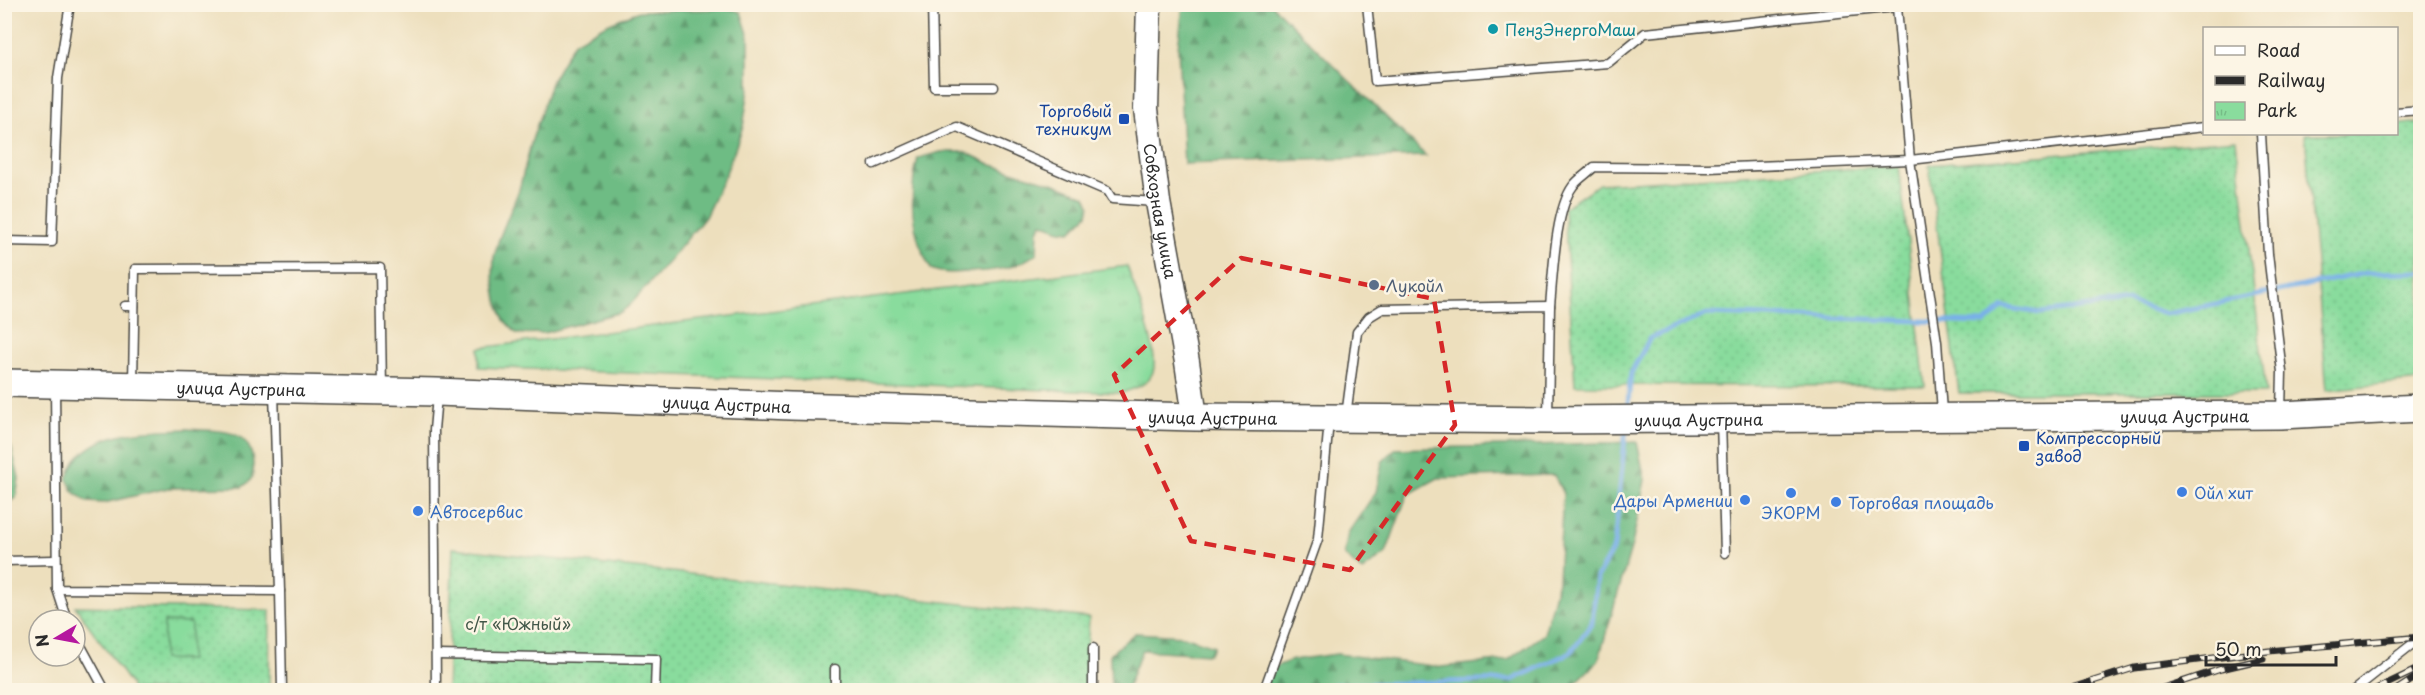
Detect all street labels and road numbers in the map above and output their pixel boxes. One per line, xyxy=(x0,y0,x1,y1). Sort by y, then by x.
street label: Совхозная улица xyxy=(1139,142,1184,280)
street label: улица Аустрина xyxy=(176,375,306,401)
street label: улица Аустрина xyxy=(662,389,792,418)
street label: улица Аустрина xyxy=(2120,403,2249,428)
street label: улица Аустрина xyxy=(1148,404,1277,430)
street label: улица Аустрина xyxy=(1634,407,1763,431)

